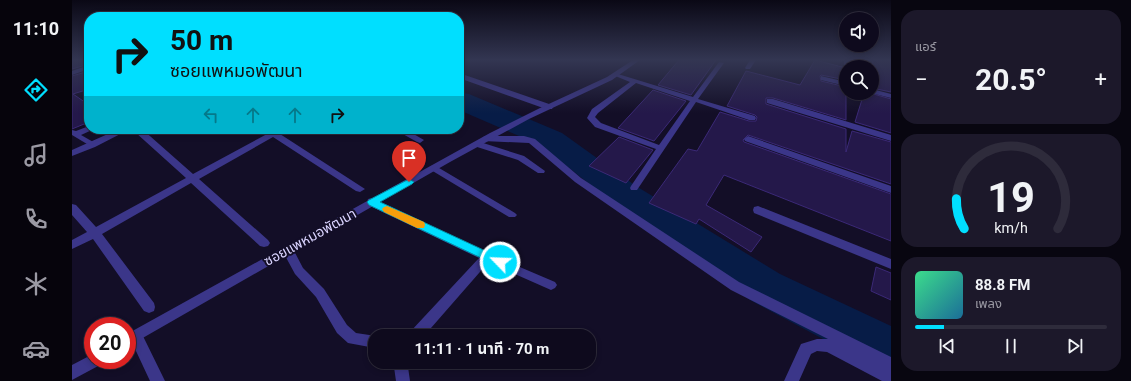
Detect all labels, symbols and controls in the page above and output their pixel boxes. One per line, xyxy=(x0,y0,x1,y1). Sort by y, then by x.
map controls xyxy=(839,12,879,100)
button: sound xyxy=(839,12,879,52)
text: 11:10 xyxy=(13,18,59,39)
text: 50 m xyxy=(170,24,233,57)
icon: right xyxy=(104,28,156,80)
text: แอร์ xyxy=(915,39,936,54)
text: ซอยแพหมอพัฒนา xyxy=(170,60,302,81)
button: search xyxy=(839,60,879,100)
text: 20.5° xyxy=(975,62,1047,97)
text: − xyxy=(915,67,928,92)
text: + xyxy=(1095,67,1107,92)
icon: directions xyxy=(22,76,50,104)
icon: left xyxy=(200,104,222,126)
icon: ahead xyxy=(242,104,264,126)
icon: ahead xyxy=(284,104,306,126)
icon: right xyxy=(326,104,348,126)
icon: music xyxy=(22,141,50,169)
pin xyxy=(392,141,426,182)
icon: arrive xyxy=(398,147,420,169)
text: 19 xyxy=(987,172,1035,221)
icon: phone xyxy=(22,205,50,233)
street label: ซอยแพหมอพัฒนา xyxy=(261,205,359,269)
text: km/h xyxy=(994,219,1028,235)
position arrow xyxy=(479,241,521,283)
icon: climate xyxy=(22,270,50,298)
text: 88.8 FM xyxy=(975,276,1030,294)
text: เพลง xyxy=(975,296,1002,311)
speed limit sign: 20 xyxy=(84,317,136,369)
icon: car xyxy=(22,335,50,363)
icon: previous xyxy=(936,335,958,357)
icon: pause xyxy=(1000,335,1022,357)
icon: next xyxy=(1064,335,1086,357)
text: 11:11 · 1 นาที · 70 m xyxy=(415,340,549,358)

